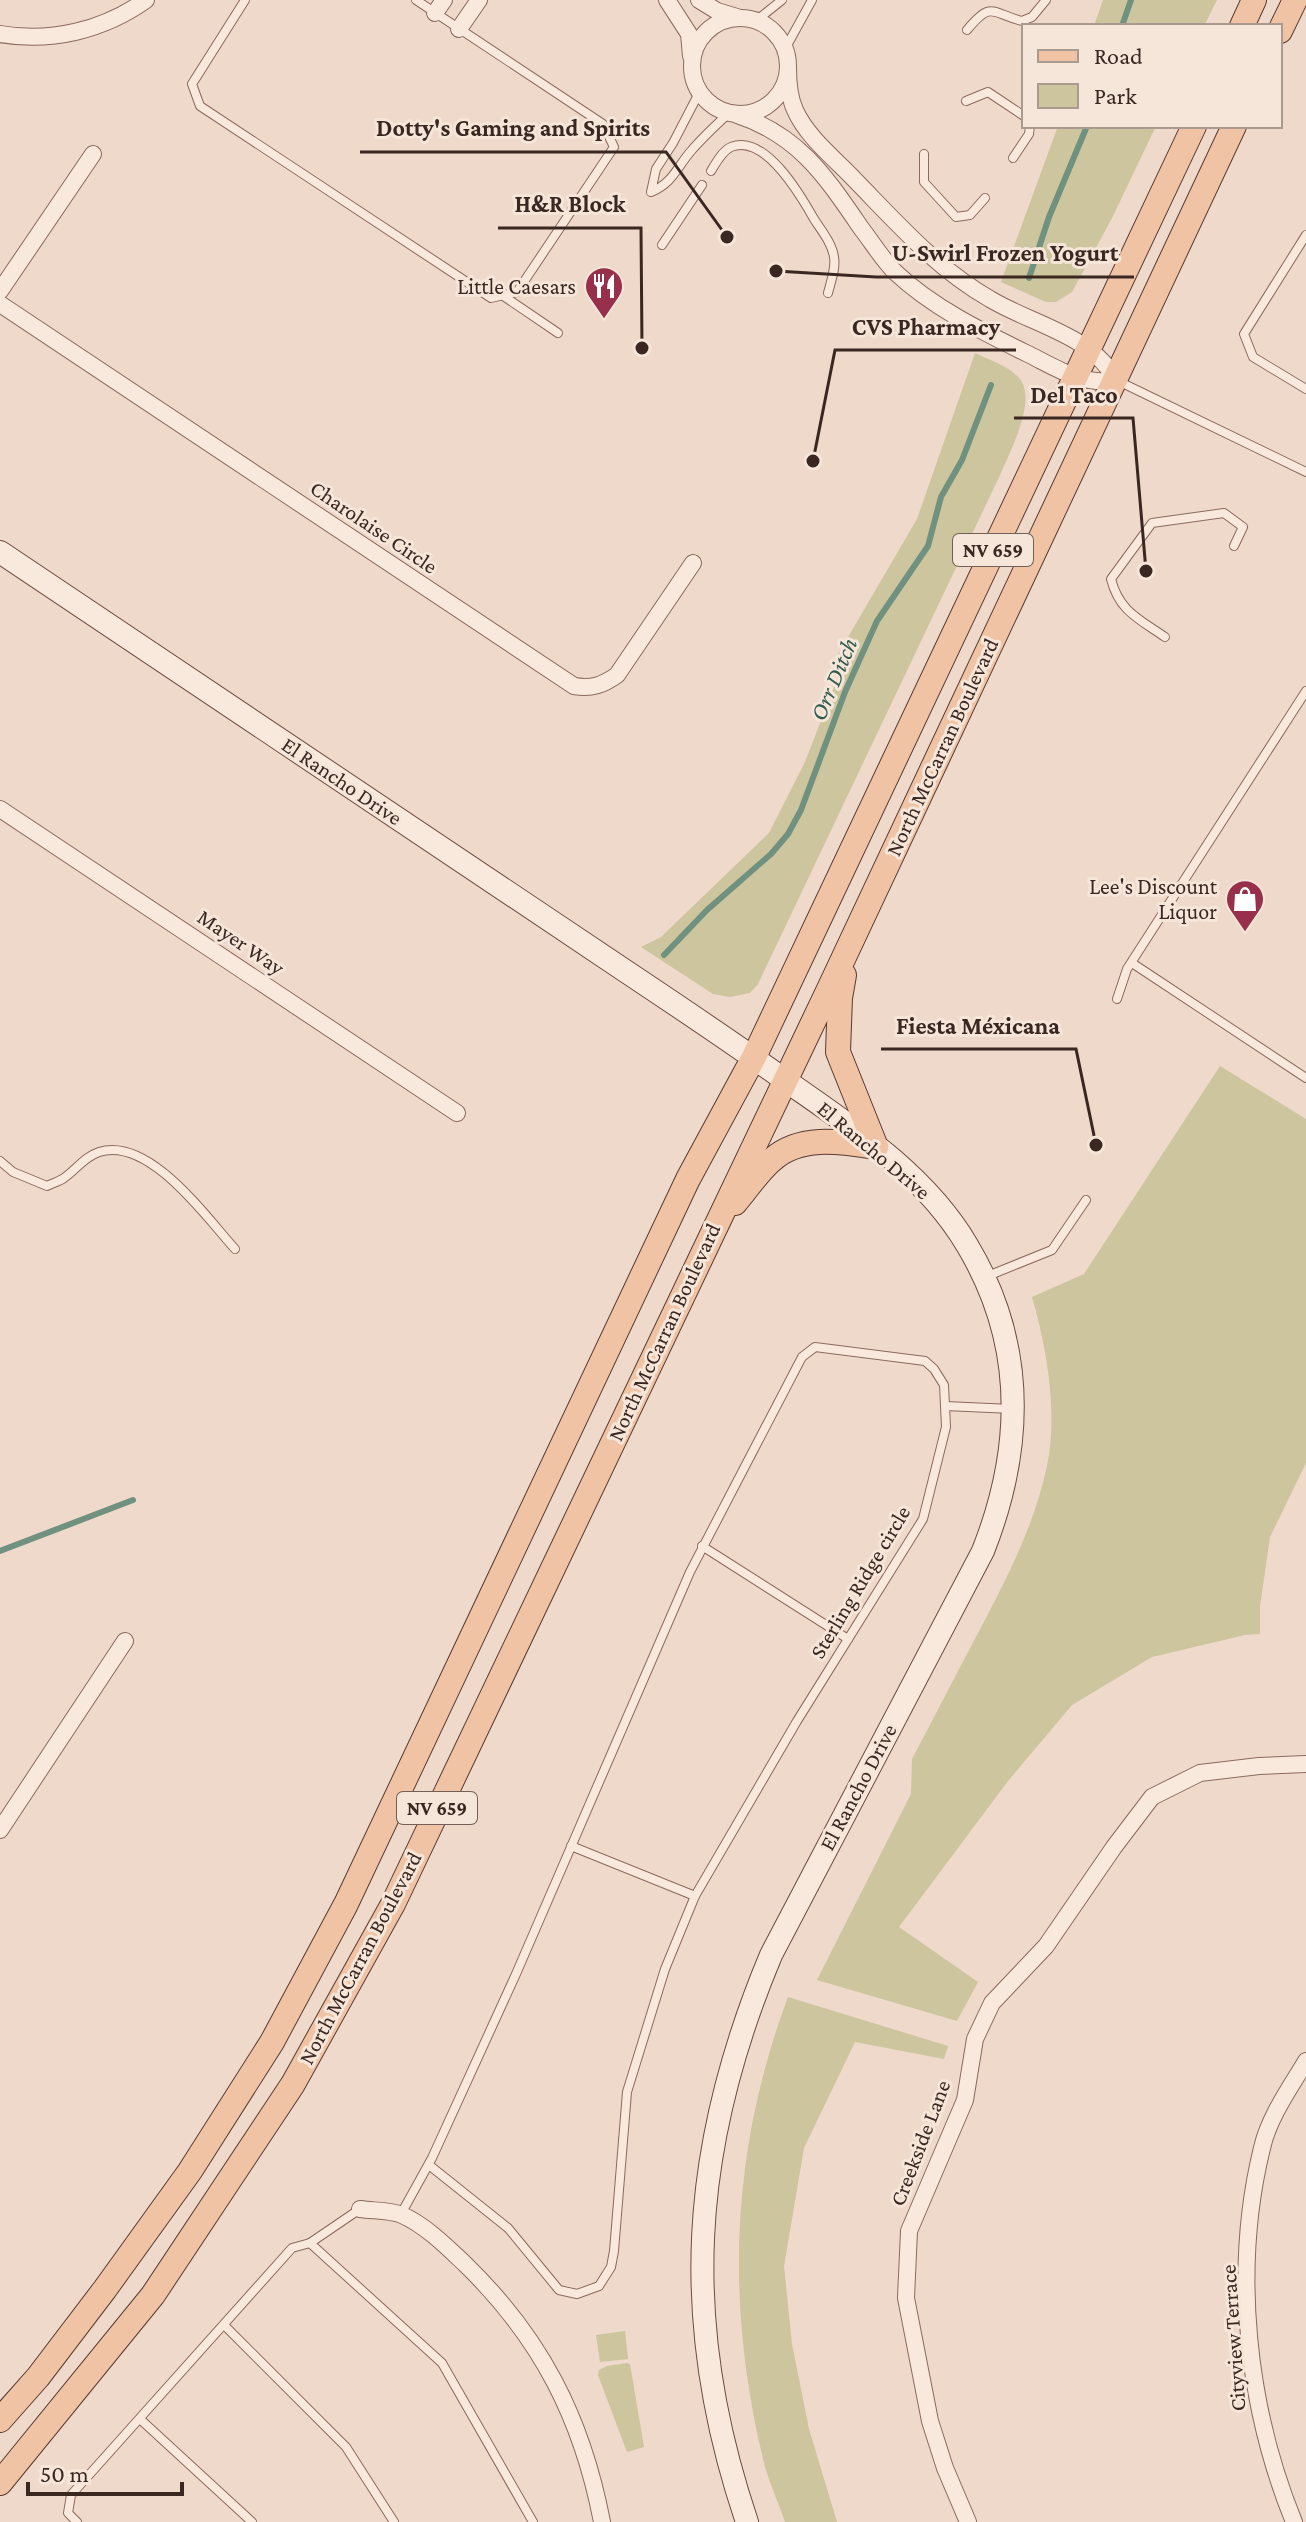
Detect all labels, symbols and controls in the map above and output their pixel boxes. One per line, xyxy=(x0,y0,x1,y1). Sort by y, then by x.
legend xyxy=(1022,24,1282,128)
text: Road xyxy=(1094,42,1143,69)
text: Park xyxy=(1094,82,1137,109)
callout: Dotty's Gaming and Spirits xyxy=(360,104,666,152)
text: Dotty's Gaming and Spirits xyxy=(376,114,650,141)
callout: H&R Block xyxy=(498,180,641,228)
text: H&R Block xyxy=(514,190,627,217)
callout: U-Swirl Frozen Yogurt xyxy=(876,229,1134,277)
text: U-Swirl Frozen Yogurt xyxy=(892,239,1119,266)
restaurant icon: Little Caesars xyxy=(583,265,625,320)
place label: Little Caesars xyxy=(457,274,576,299)
callout: CVS Pharmacy xyxy=(835,302,1016,350)
text: CVS Pharmacy xyxy=(852,313,1000,340)
callout: Del Taco xyxy=(1014,370,1133,418)
text: Del Taco xyxy=(1030,381,1118,408)
street label: Charolaise Circle xyxy=(306,475,442,579)
road number: NV 659 xyxy=(953,534,1033,566)
water label: Orr Ditch xyxy=(804,634,862,724)
street label: North McCarran Boulevard xyxy=(881,634,1004,860)
street label: El Rancho Drive xyxy=(277,732,407,830)
place label: Lee's Discount Liquor xyxy=(1089,874,1218,924)
shop icon: Lee's Discount Liquor xyxy=(1224,878,1266,933)
street label: Mayer Way xyxy=(193,904,290,981)
callout: Fiesta Méxicana xyxy=(881,1001,1076,1049)
text: Fiesta Méxicana xyxy=(896,1012,1060,1039)
street label: El Rancho Drive xyxy=(812,1096,936,1204)
street label: North McCarran Boulevard xyxy=(603,1219,726,1445)
street label: Sterling Ridge circle xyxy=(805,1501,915,1663)
street label: El Rancho Drive xyxy=(814,1719,902,1855)
road number: NV 659 xyxy=(397,1792,477,1824)
street label: North McCarran Boulevard xyxy=(293,1847,427,2069)
street label: Creekside Lane xyxy=(885,2077,955,2209)
street label: Cityview Terrace xyxy=(1215,2264,1251,2412)
scale bar xyxy=(28,2446,182,2496)
text: 50 m xyxy=(40,2460,89,2487)

